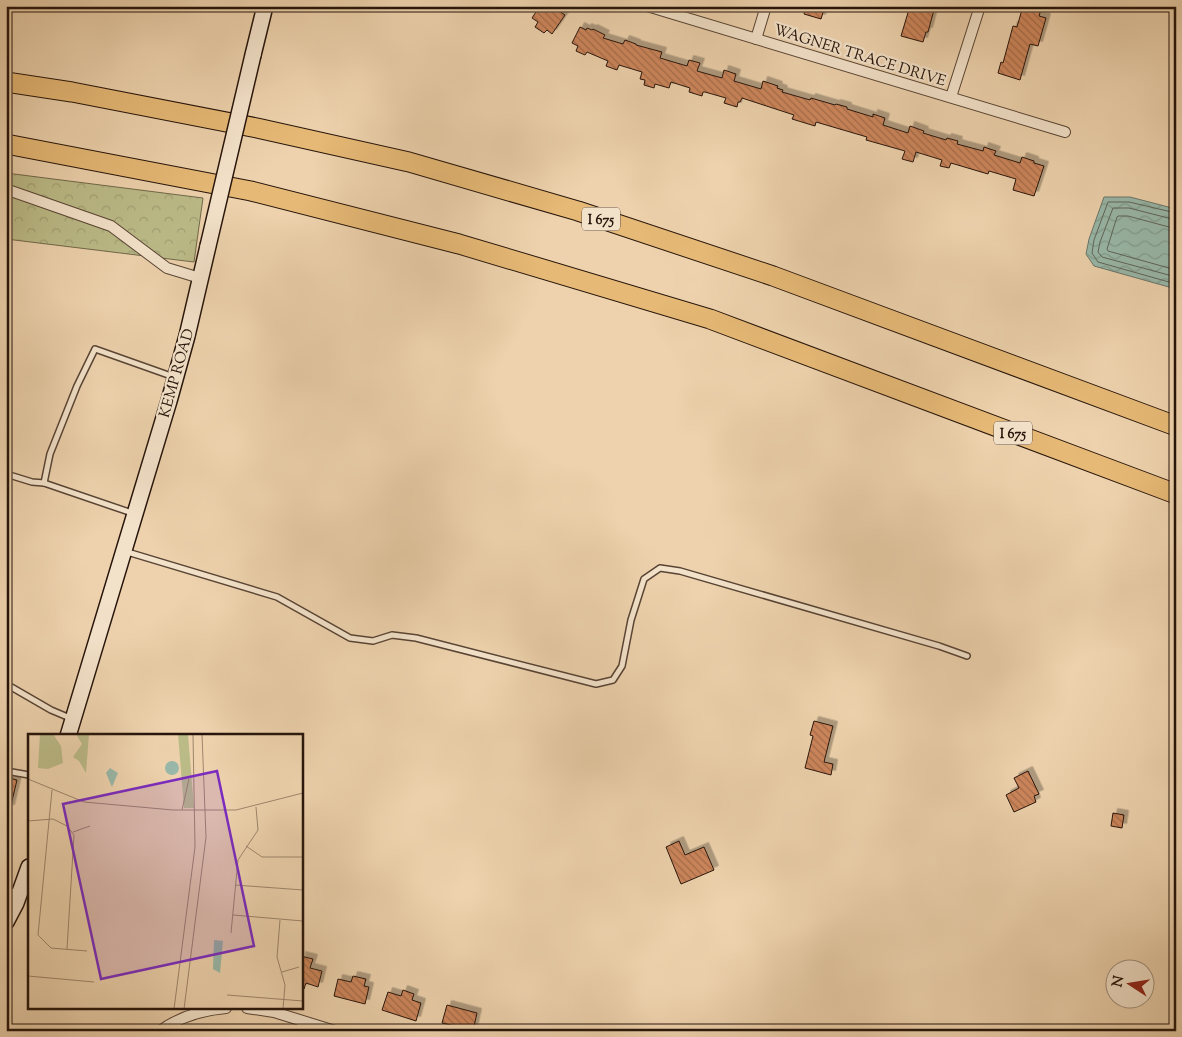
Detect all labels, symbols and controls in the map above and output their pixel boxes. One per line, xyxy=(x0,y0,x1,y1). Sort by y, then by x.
street label: WAGNER TRACE DRIVE xyxy=(771,20,948,93)
road number: I 675 xyxy=(582,208,620,230)
street label: KEMP ROAD xyxy=(155,326,200,420)
road number: I 675 xyxy=(994,422,1032,444)
inset map xyxy=(28,734,302,1010)
north arrow xyxy=(1104,960,1154,1010)
text: N xyxy=(1108,974,1130,989)

